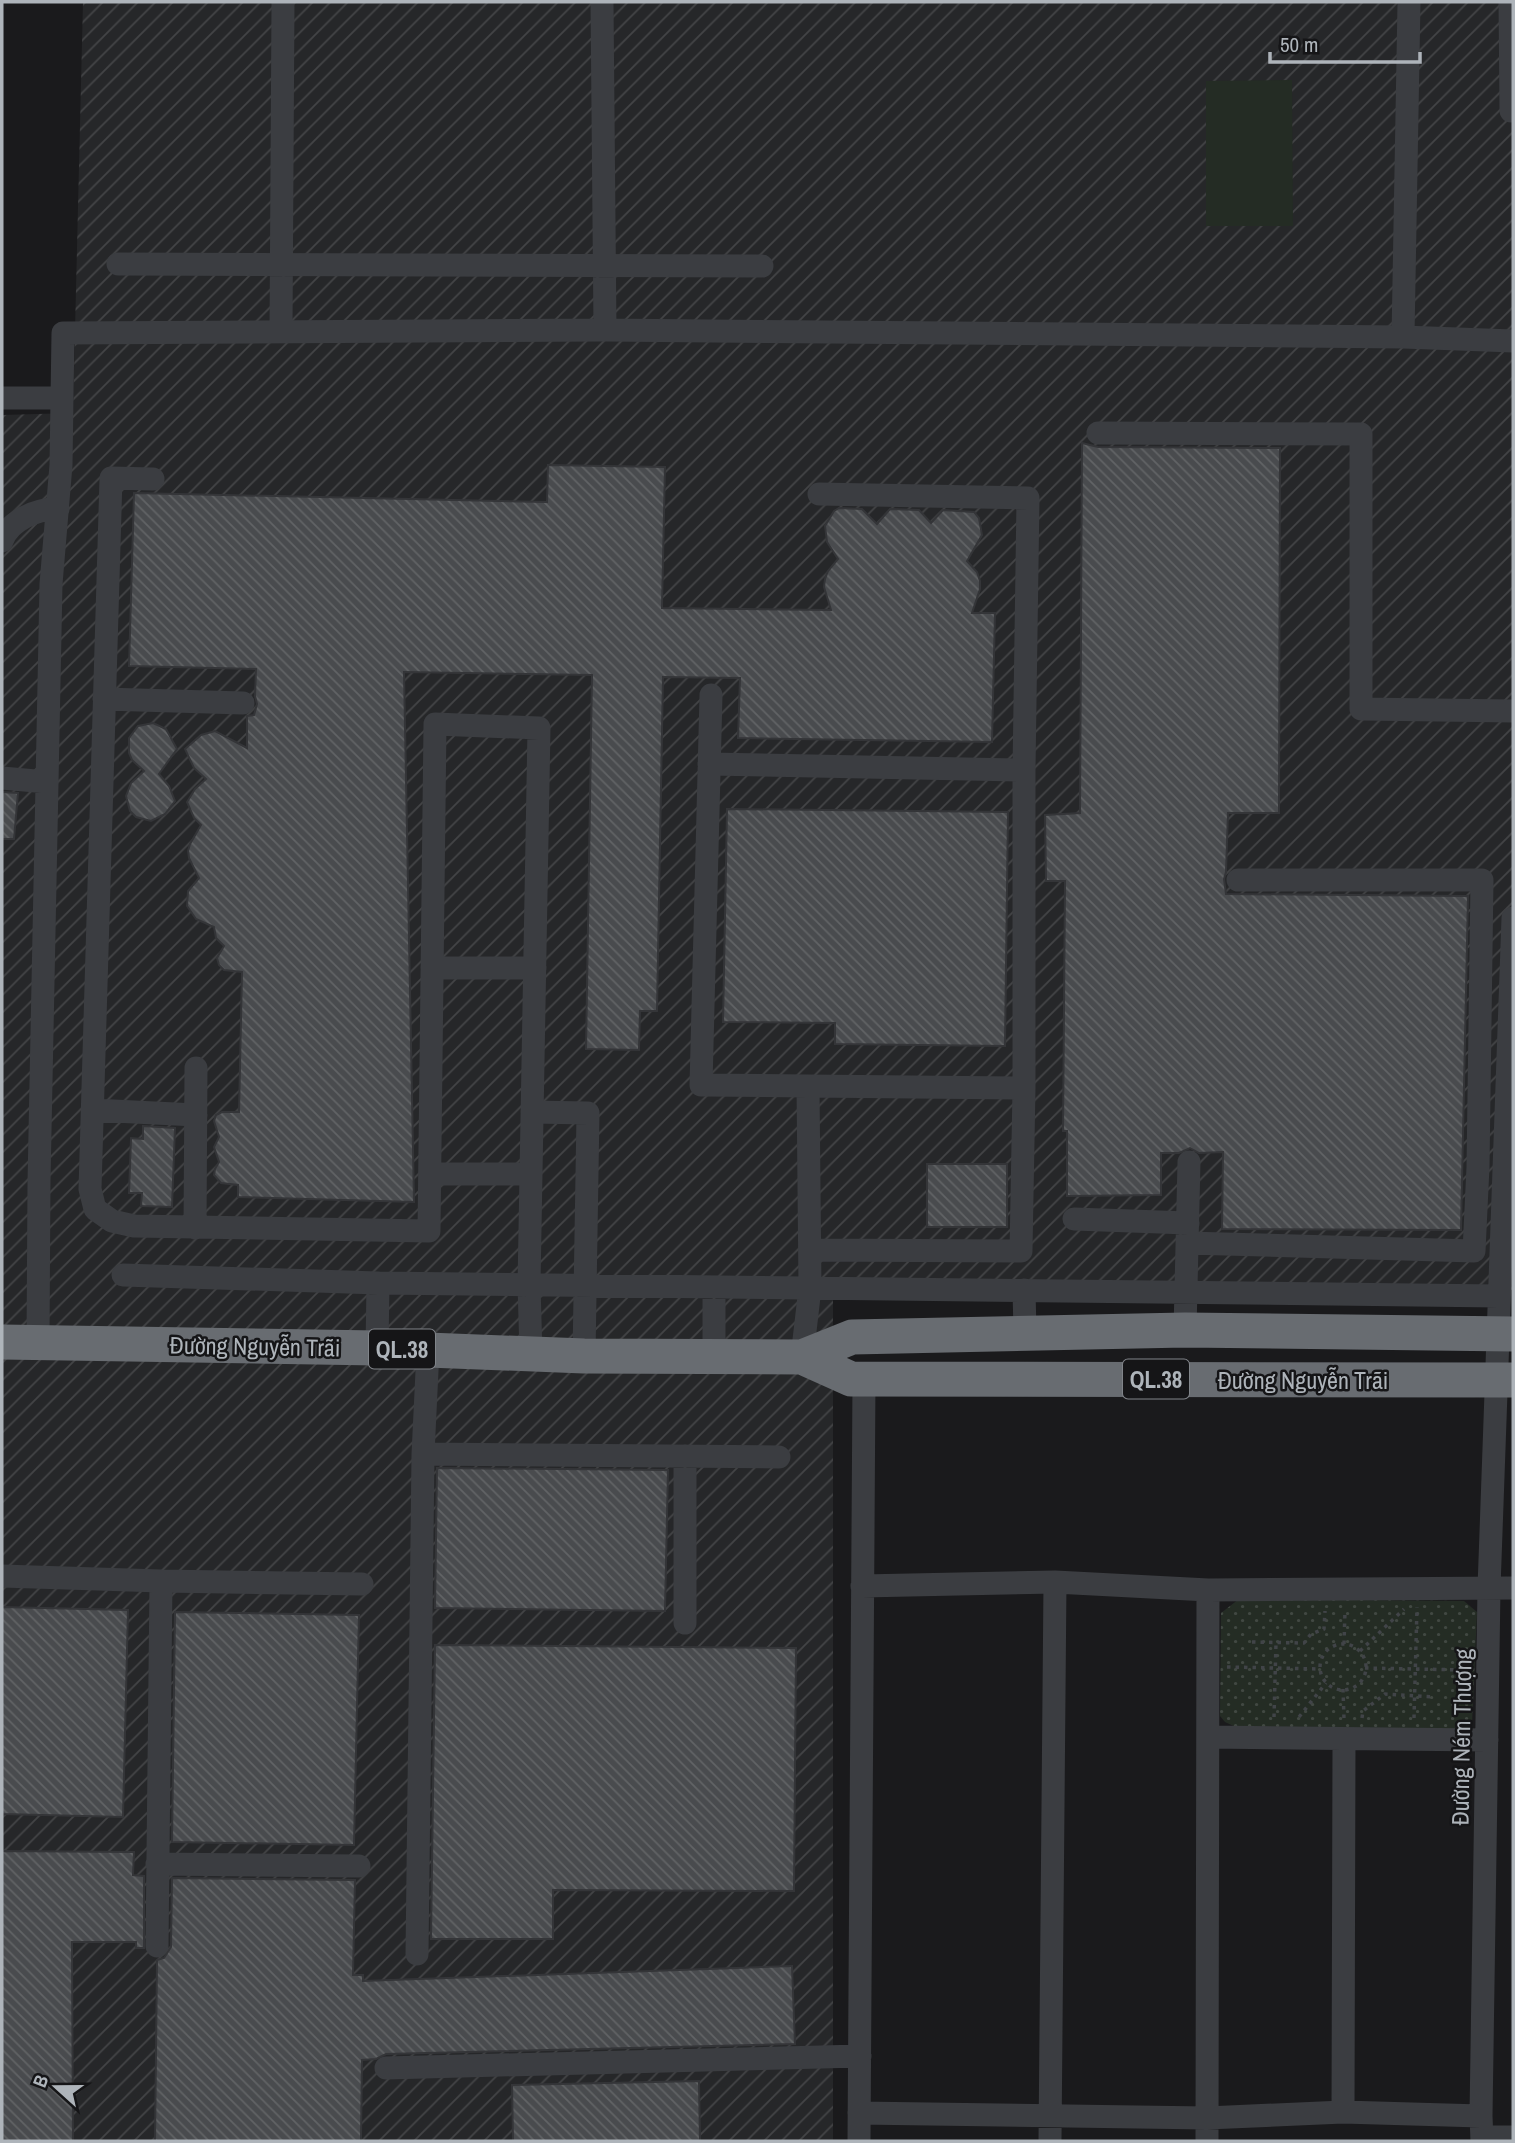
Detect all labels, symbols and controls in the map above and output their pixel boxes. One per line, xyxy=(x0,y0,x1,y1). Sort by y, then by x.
scale bar xyxy=(1270,21,1420,65)
text: 50 m xyxy=(1280,30,1318,59)
street label: Đường Nguyễn Trãi xyxy=(169,1329,341,1363)
road number: QL.38 xyxy=(369,1330,435,1368)
road number: QL.38 xyxy=(1123,1360,1189,1398)
street label: Đường Nguyễn Trãi xyxy=(1218,1364,1388,1396)
street label: Đường Ném Thượng xyxy=(1443,1648,1479,1826)
north arrow xyxy=(21,2052,91,2122)
text: B xyxy=(26,2071,54,2091)

